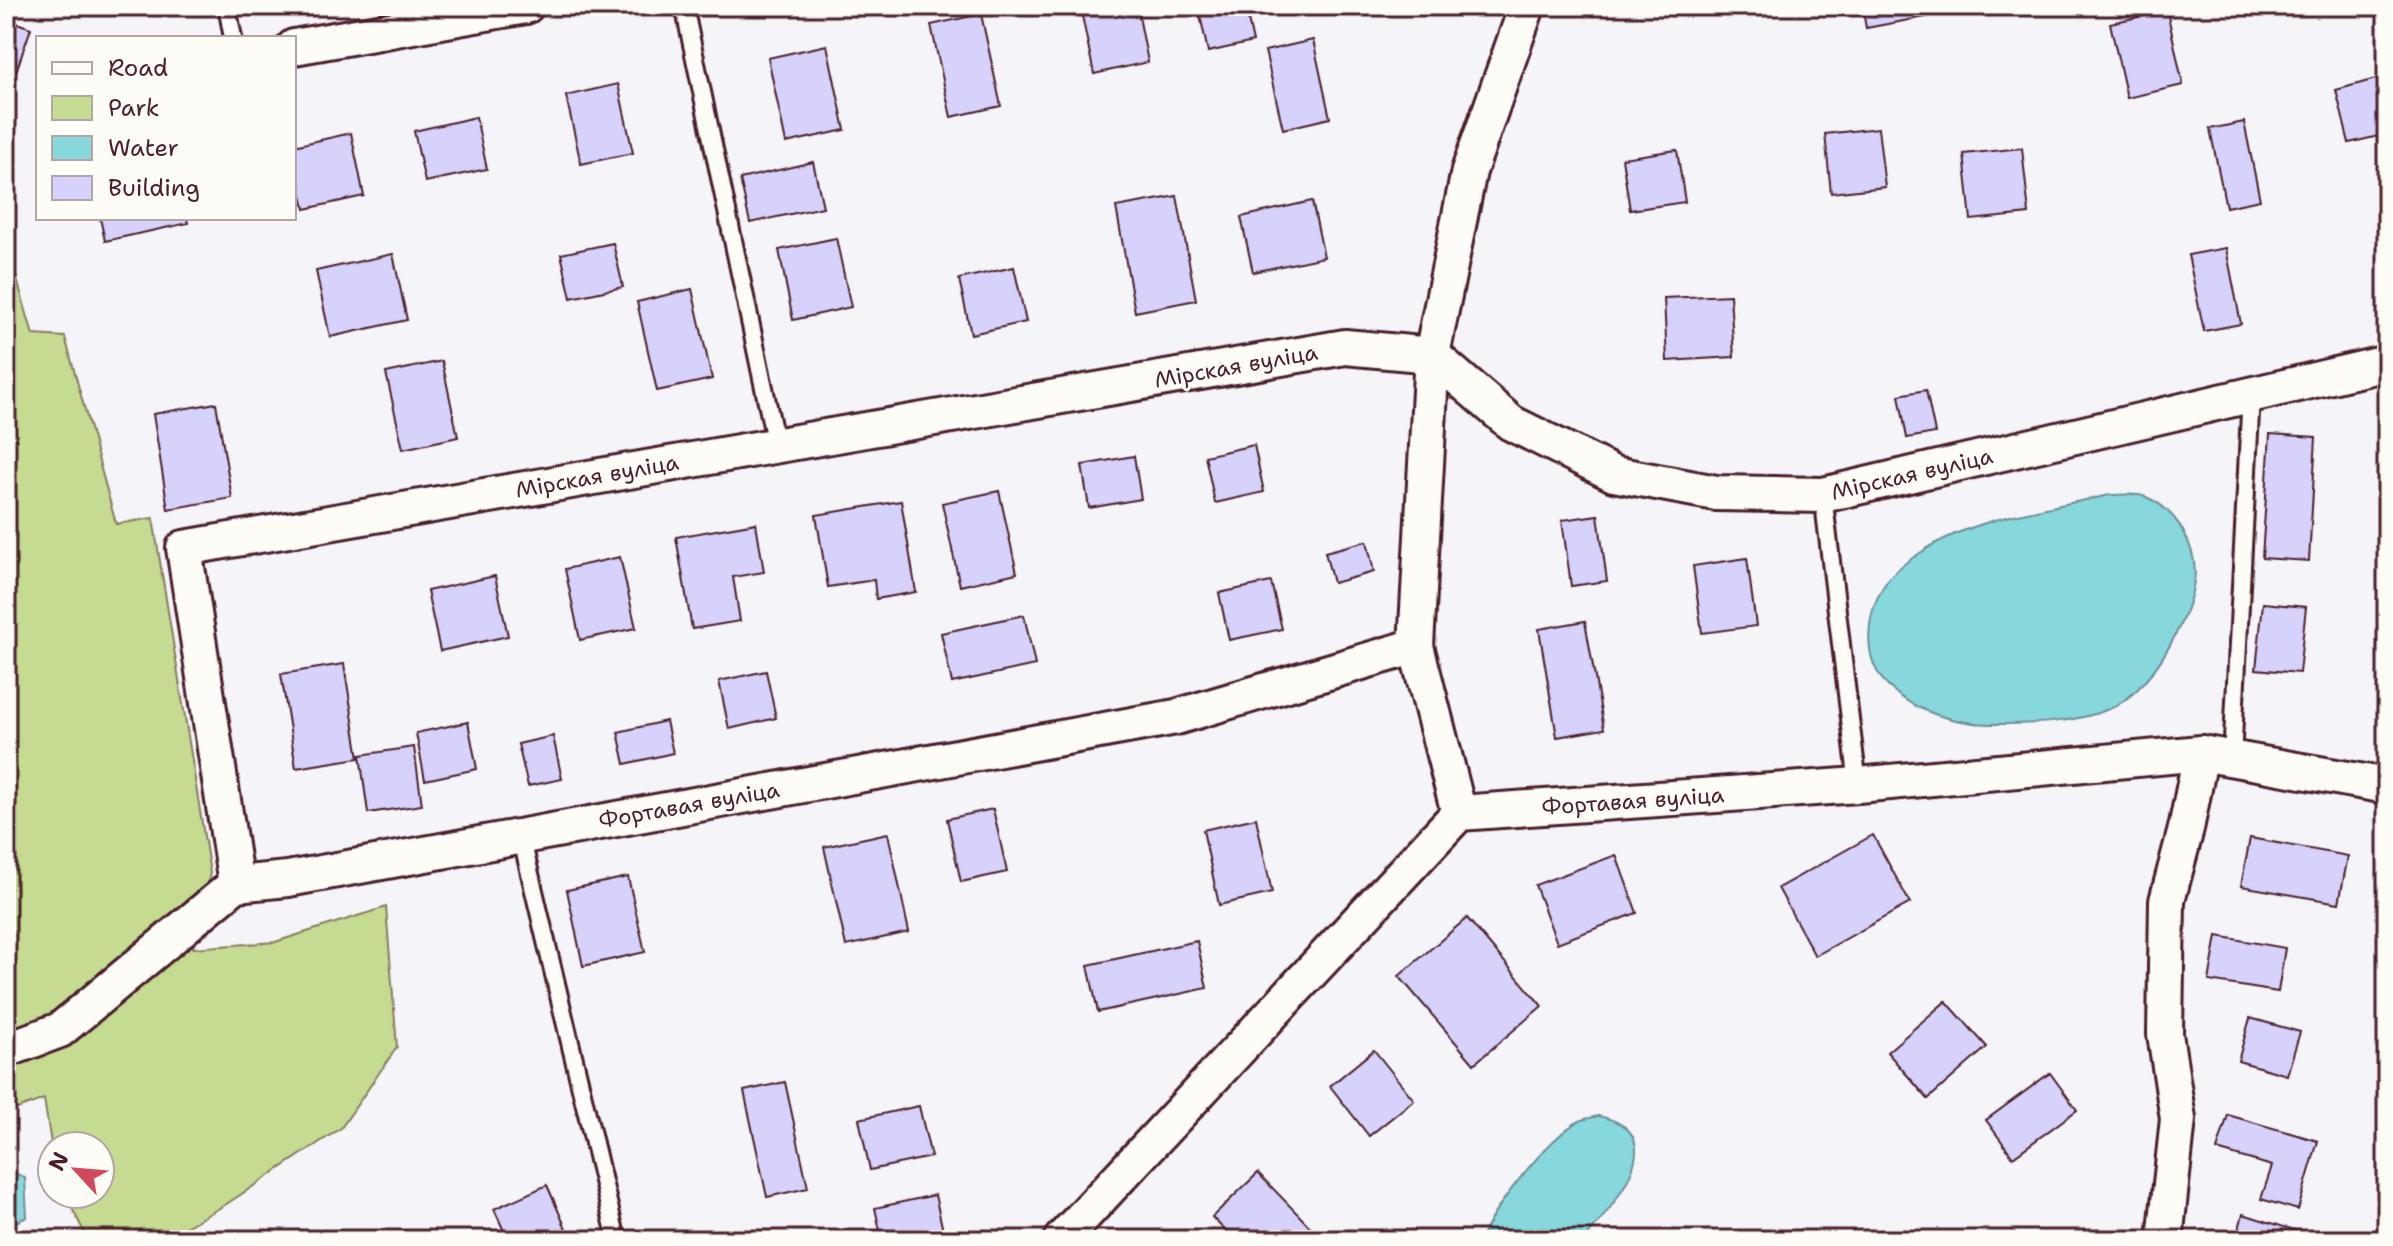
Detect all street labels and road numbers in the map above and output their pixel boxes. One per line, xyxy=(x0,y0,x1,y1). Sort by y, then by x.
street label: Мірская вуліца xyxy=(1152,337,1320,395)
street label: Мірская вуліца xyxy=(1828,441,1996,507)
street label: Мірская вуліца xyxy=(513,447,681,505)
street label: Фортавая вуліца xyxy=(596,775,782,835)
street label: Фортавая вуліца xyxy=(1541,780,1726,822)

